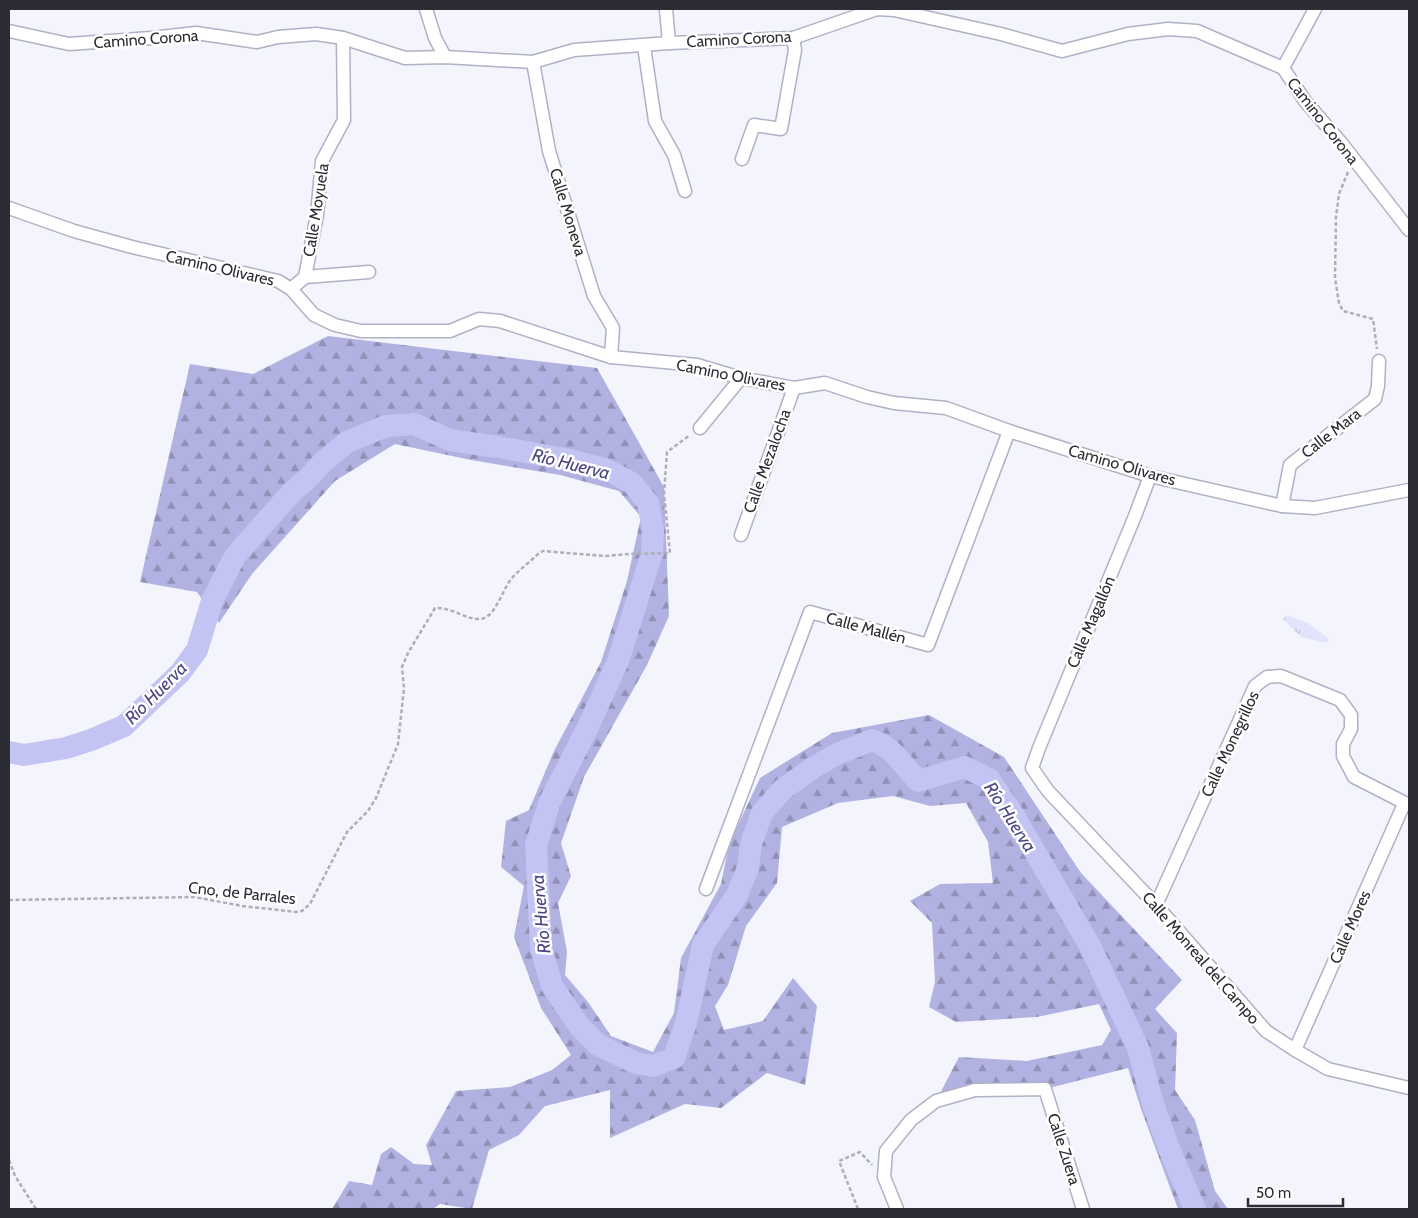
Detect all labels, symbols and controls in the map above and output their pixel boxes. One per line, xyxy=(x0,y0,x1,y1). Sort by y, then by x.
street label: Camino Corona xyxy=(93,26,199,52)
street label: Camino Corona xyxy=(686,27,792,51)
street label: Camino Corona xyxy=(1283,74,1363,168)
street label: Calle Moyuela xyxy=(299,162,333,258)
street label: Calle Moneva xyxy=(546,166,590,259)
street label: Camino Olivares xyxy=(164,246,276,290)
street label: Camino Olivares xyxy=(675,355,788,395)
street label: Calle Mara xyxy=(1298,404,1365,462)
street label: Calle Mezalocha xyxy=(739,406,795,516)
street label: Camino Olivares xyxy=(1066,441,1178,490)
water label: Río Huerva xyxy=(530,444,612,484)
street label: Calle Magallón xyxy=(1063,573,1119,671)
street label: Calle Mallén xyxy=(824,608,908,648)
water label: Río Huerva xyxy=(120,657,192,729)
street label: Calle Monegrillos xyxy=(1197,688,1263,800)
water label: Río Huerva xyxy=(979,778,1041,856)
water label: Río Huerva xyxy=(527,874,555,954)
street label: Cno, de Parrales xyxy=(187,878,297,908)
street label: Calle Mores xyxy=(1325,887,1375,967)
street label: Calle Monreal del Campo xyxy=(1138,888,1264,1028)
street label: Calle Zuera xyxy=(1043,1111,1085,1188)
scale bar xyxy=(1248,1176,1343,1208)
text: 50 m xyxy=(1256,1184,1291,1202)

